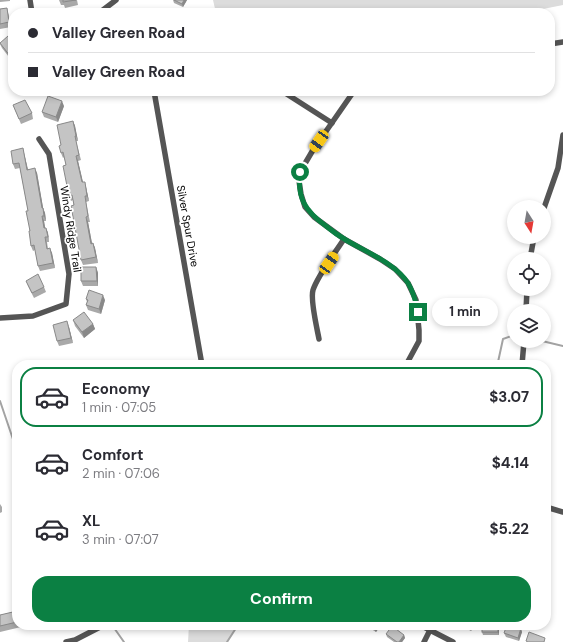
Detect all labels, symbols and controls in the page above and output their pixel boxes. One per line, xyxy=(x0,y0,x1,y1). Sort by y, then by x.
text: Valley Green Road xyxy=(52,23,185,43)
text: Valley Green Road xyxy=(52,62,185,82)
car xyxy=(307,128,331,154)
route start xyxy=(291,163,309,181)
street label: Silver Spur Drive xyxy=(174,184,202,268)
street label: Windy Ridge Trail xyxy=(57,185,85,273)
north arrow xyxy=(507,200,551,244)
map controls xyxy=(507,200,551,348)
car xyxy=(317,250,341,276)
button: locate xyxy=(507,252,551,296)
callout: 1 min xyxy=(432,298,498,326)
route end xyxy=(409,303,427,321)
text: 1 min xyxy=(449,303,481,320)
button: layers xyxy=(507,304,551,348)
icon: car xyxy=(34,379,70,415)
text: Economy xyxy=(82,379,150,399)
text: $3.07 xyxy=(489,387,529,407)
text: 1 min · 07:05 xyxy=(82,399,156,416)
icon: car xyxy=(34,445,70,481)
text: Comfort xyxy=(82,445,143,465)
text: $4.14 xyxy=(492,453,529,473)
text: 2 min · 07:06 xyxy=(82,465,160,482)
icon: car xyxy=(34,511,70,547)
text: XL xyxy=(82,511,100,531)
text: $5.22 xyxy=(490,519,529,539)
text: 3 min · 07:07 xyxy=(82,531,159,548)
button: Confirm xyxy=(32,576,531,622)

